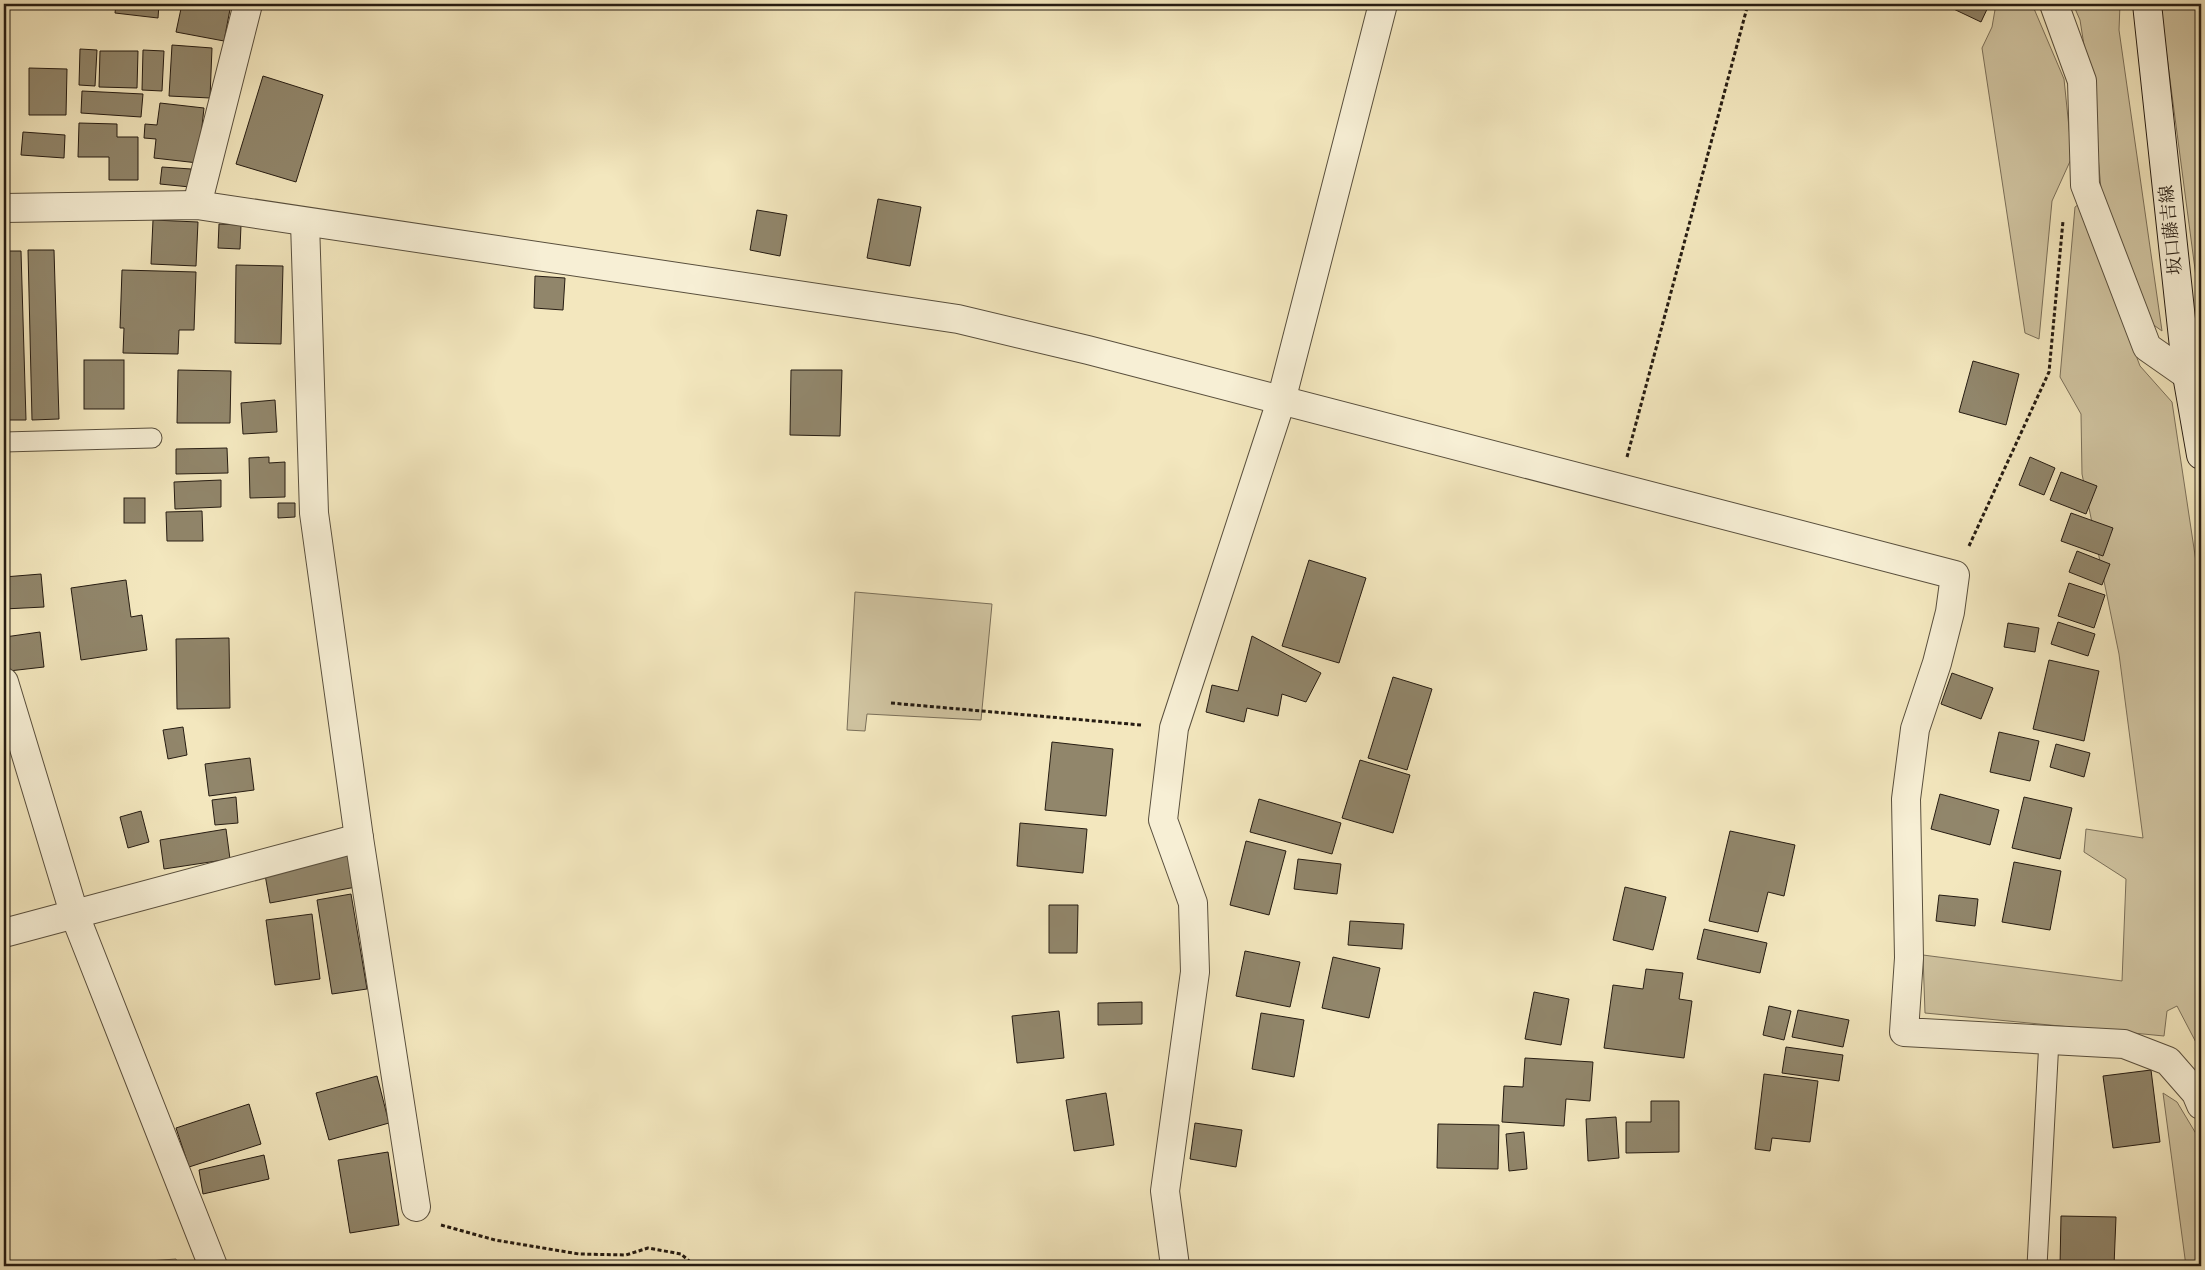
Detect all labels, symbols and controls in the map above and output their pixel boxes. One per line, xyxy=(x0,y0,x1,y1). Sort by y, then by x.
street label: 坂口藤吉線 xyxy=(2155,184,2187,276)

